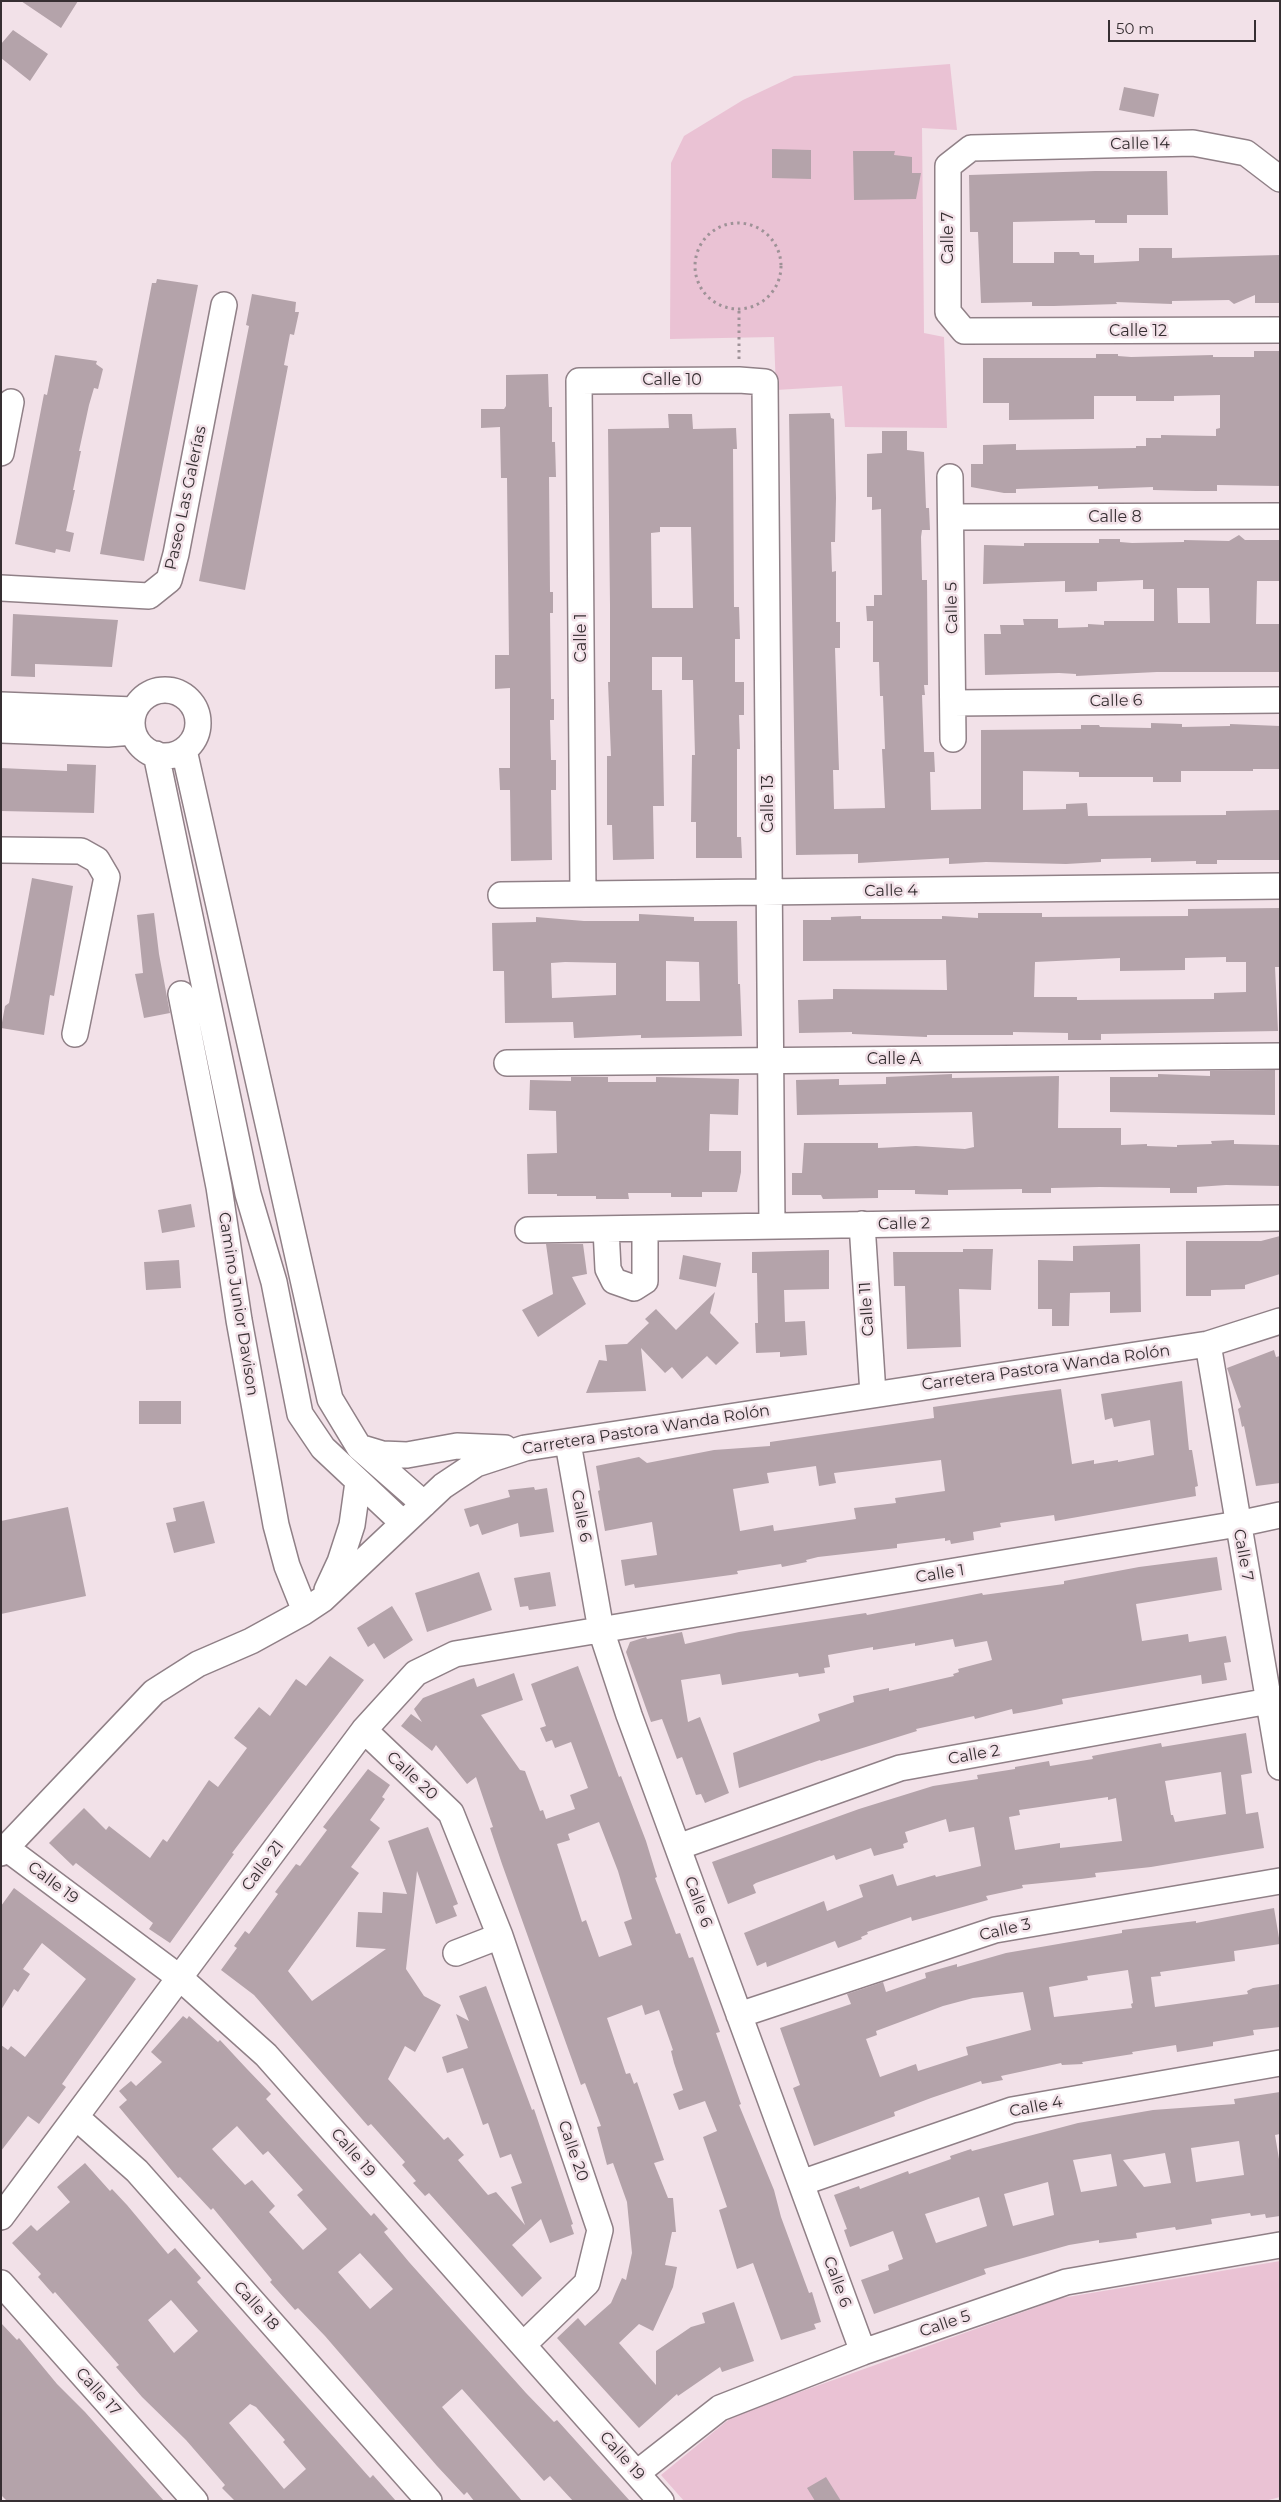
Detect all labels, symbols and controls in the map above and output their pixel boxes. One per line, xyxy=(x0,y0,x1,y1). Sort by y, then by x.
scale bar xyxy=(1111,10,1258,42)
text: 50 m xyxy=(1116,19,1154,38)
street label: Calle 14 xyxy=(1110,134,1170,154)
street label: Calle 7 xyxy=(938,212,958,264)
street label: Calle 12 xyxy=(1109,321,1167,341)
street label: Calle 10 xyxy=(642,370,702,390)
street label: Paseo Las Galerías xyxy=(161,424,211,572)
street label: Calle 8 xyxy=(1088,507,1142,527)
street label: Calle 5 xyxy=(942,582,962,634)
street label: Calle 1 xyxy=(571,614,591,662)
street label: Calle 6 xyxy=(1089,691,1143,711)
street label: Calle 13 xyxy=(758,775,778,833)
street label: Calle 4 xyxy=(864,881,918,901)
street label: Calle A xyxy=(867,1049,921,1069)
street label: Camino Junior Davison xyxy=(214,1211,262,1397)
street label: Calle 2 xyxy=(878,1214,930,1234)
street label: Calle 11 xyxy=(856,1281,878,1337)
street label: Carretera Pastora Wanda Rolón xyxy=(921,1341,1171,1395)
street label: Carretera Pastora Wanda Rolón xyxy=(521,1401,771,1459)
street label: Calle 6 xyxy=(567,1488,595,1544)
street label: Calle 7 xyxy=(1229,1527,1257,1583)
street label: Calle 1 xyxy=(914,1561,966,1587)
street label: Calle 2 xyxy=(947,1741,1001,1769)
street label: Calle 20 xyxy=(382,1748,442,1804)
street label: Calle 21 xyxy=(238,1837,288,1895)
street label: Calle 19 xyxy=(24,1858,82,1908)
street label: Calle 6 xyxy=(680,1874,716,1930)
street label: Calle 3 xyxy=(977,1915,1033,1945)
street label: Calle 4 xyxy=(1008,2092,1064,2122)
street label: Calle 20 xyxy=(554,2118,592,2184)
street label: Calle 19 xyxy=(327,2125,379,2181)
street label: Calle 6 xyxy=(819,2254,855,2310)
street label: Calle 18 xyxy=(229,2278,283,2334)
street label: Calle 5 xyxy=(917,2306,973,2342)
street label: Calle 17 xyxy=(71,2364,125,2420)
street label: Calle 19 xyxy=(595,2428,649,2484)

